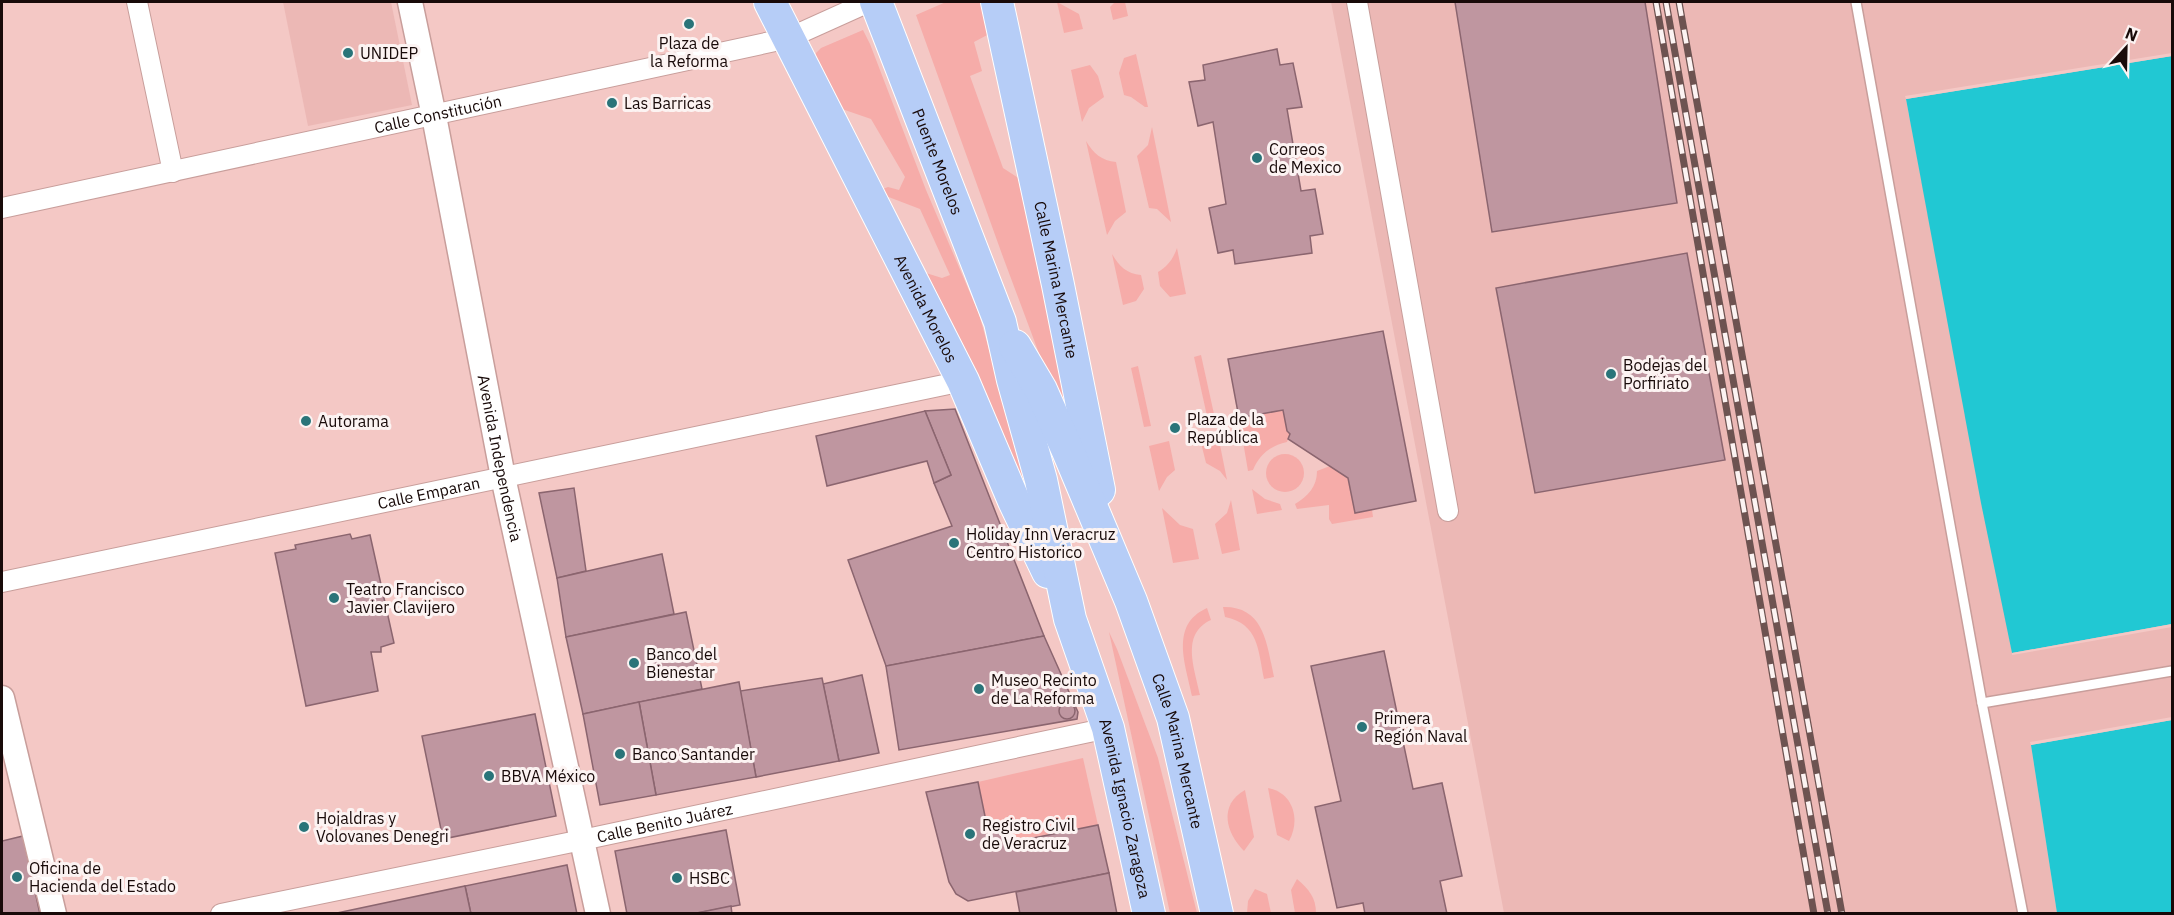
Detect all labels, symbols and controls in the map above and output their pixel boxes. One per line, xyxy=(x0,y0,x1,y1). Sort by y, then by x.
marker: Plaza de la Reforma xyxy=(682,17,696,31)
north arrow xyxy=(2096,18,2156,78)
text: N xyxy=(2122,23,2141,46)
place label: Plaza de la Reforma xyxy=(650,33,728,71)
place label: UNIDEP xyxy=(360,43,419,63)
marker: UNIDEP xyxy=(341,46,355,60)
street label: Calle Constitución xyxy=(372,90,504,137)
place label: Las Barricas xyxy=(624,93,711,113)
marker: Las Barricas xyxy=(605,96,619,110)
street label: Puente Morelos xyxy=(908,105,967,218)
place label: Correos de Mexico xyxy=(1269,139,1341,177)
marker: Correos de Mexico xyxy=(1250,151,1264,165)
street label: Calle Marina Mercante xyxy=(1030,199,1082,360)
street label: Avenida Morelos xyxy=(890,251,962,366)
place label: Bodejas del Porfiriato xyxy=(1623,355,1707,393)
marker: Bodejas del Porfiriato xyxy=(1604,367,1618,381)
street label: Avenida Independencia xyxy=(474,373,527,544)
place label: Plaza de la República xyxy=(1187,409,1265,447)
place label: Autorama xyxy=(318,411,389,431)
marker: Autorama xyxy=(299,414,313,428)
marker: Plaza de la República xyxy=(1168,421,1182,435)
street label: Calle Emparan xyxy=(376,472,482,513)
place label: Holiday Inn Veracruz Centro Historico xyxy=(966,524,1115,562)
marker: Holiday Inn Veracruz Centro Historico xyxy=(947,536,961,550)
place label: Teatro Francisco Javier Clavijero xyxy=(346,579,464,617)
marker: Teatro Francisco Javier Clavijero xyxy=(327,591,341,605)
place label: Banco del Bienestar xyxy=(646,644,717,682)
marker: Banco del Bienestar xyxy=(627,656,641,670)
place label: Museo Recinto de La Reforma xyxy=(991,670,1097,708)
street label: Calle Marina Mercante xyxy=(1148,670,1208,831)
marker: Museo Recinto de La Reforma xyxy=(972,682,986,696)
place label: Primera Región Naval xyxy=(1374,708,1467,746)
street label: Avenida Ignacio Zaragoza xyxy=(1095,715,1155,901)
marker: Primera Región Naval xyxy=(1355,720,1369,734)
place label: Banco Santander xyxy=(632,744,755,764)
marker: Banco Santander xyxy=(613,747,627,761)
place label: BBVA México xyxy=(501,766,595,786)
marker: BBVA México xyxy=(482,769,496,783)
street label: Calle Benito Juárez xyxy=(595,798,734,847)
place label: Hojaldras y Volovanes Denegri xyxy=(316,808,449,846)
place label: Registro Civil de Veracruz xyxy=(982,815,1075,853)
marker: Hojaldras y Volovanes Denegri xyxy=(297,820,311,834)
marker: Registro Civil de Veracruz xyxy=(963,827,977,841)
place label: Oficina de Hacienda del Estado xyxy=(29,858,176,896)
place label: HSBC xyxy=(689,868,730,888)
marker: Oficina de Hacienda del Estado xyxy=(10,870,24,884)
marker: HSBC xyxy=(670,871,684,885)

